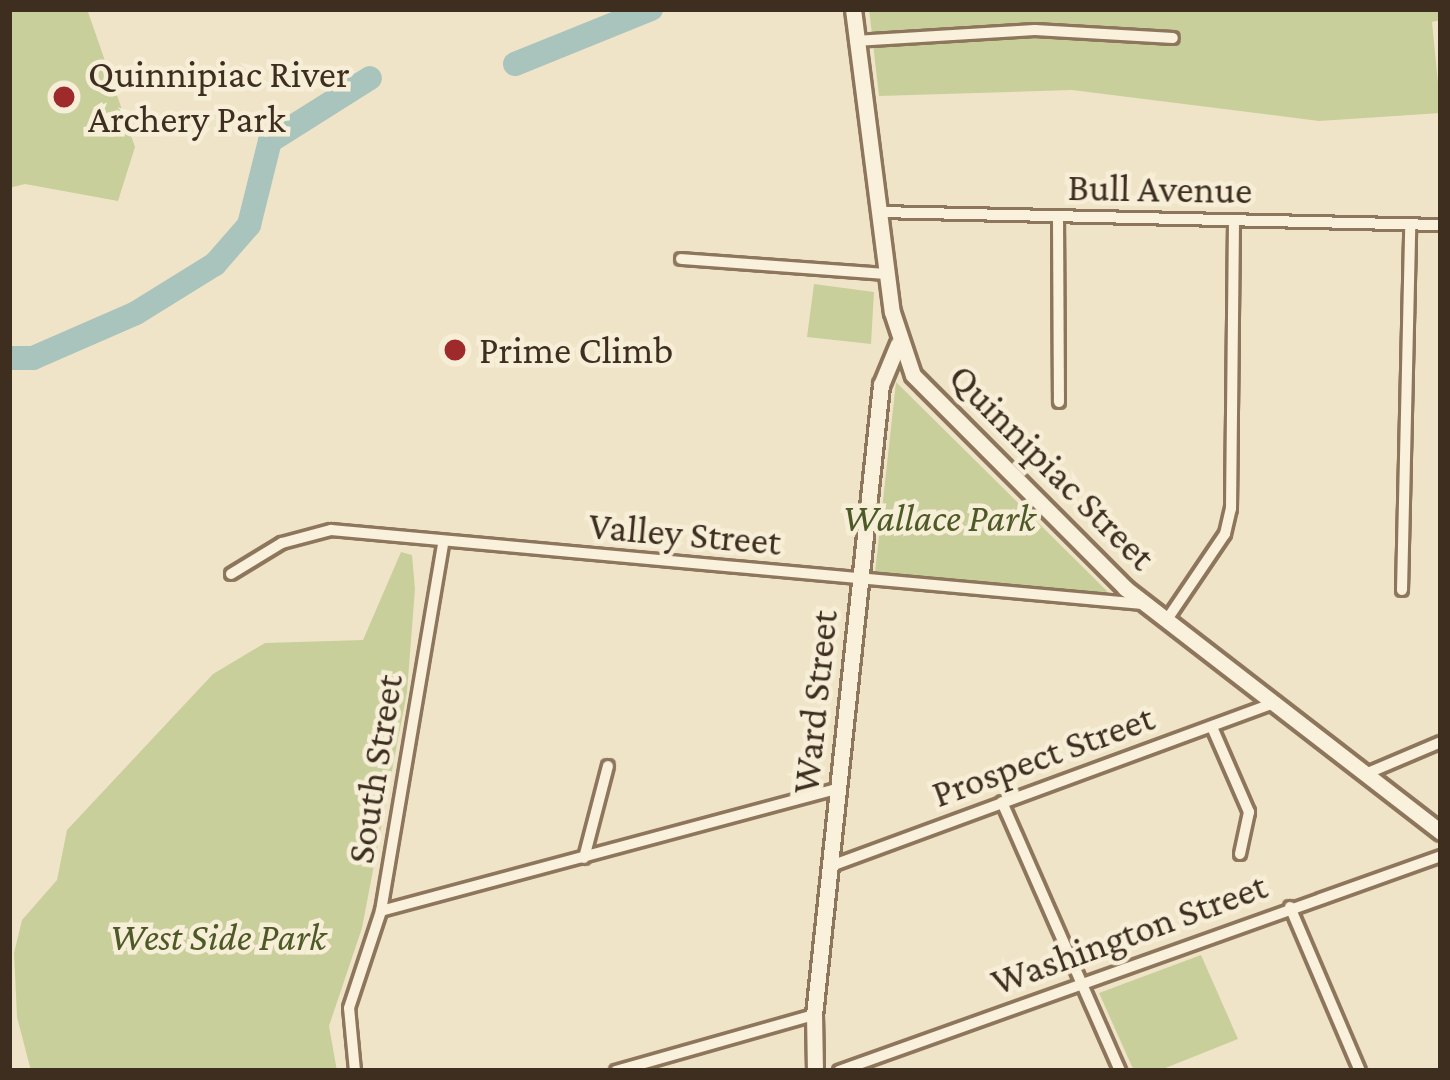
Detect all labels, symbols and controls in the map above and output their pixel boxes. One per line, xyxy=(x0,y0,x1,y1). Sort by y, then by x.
place label: Quinnipiac River Archery Park xyxy=(88,52,350,143)
marker: Quinnipiac River Archery Park xyxy=(51,84,77,110)
street label: Bull Avenue xyxy=(1067,164,1253,214)
place label: Prime Climb xyxy=(479,327,673,373)
marker: Prime Climb xyxy=(442,337,468,363)
street label: Quinnipiac Street xyxy=(939,354,1165,580)
park label: Wallace Park xyxy=(842,495,1036,541)
street label: Valley Street xyxy=(587,502,783,566)
street label: Ward Street xyxy=(782,608,848,796)
street label: South Street xyxy=(337,671,413,867)
street label: Prospect Street xyxy=(926,694,1160,818)
street label: Washington Street xyxy=(985,862,1273,1006)
park label: West Side Park xyxy=(110,914,326,960)

